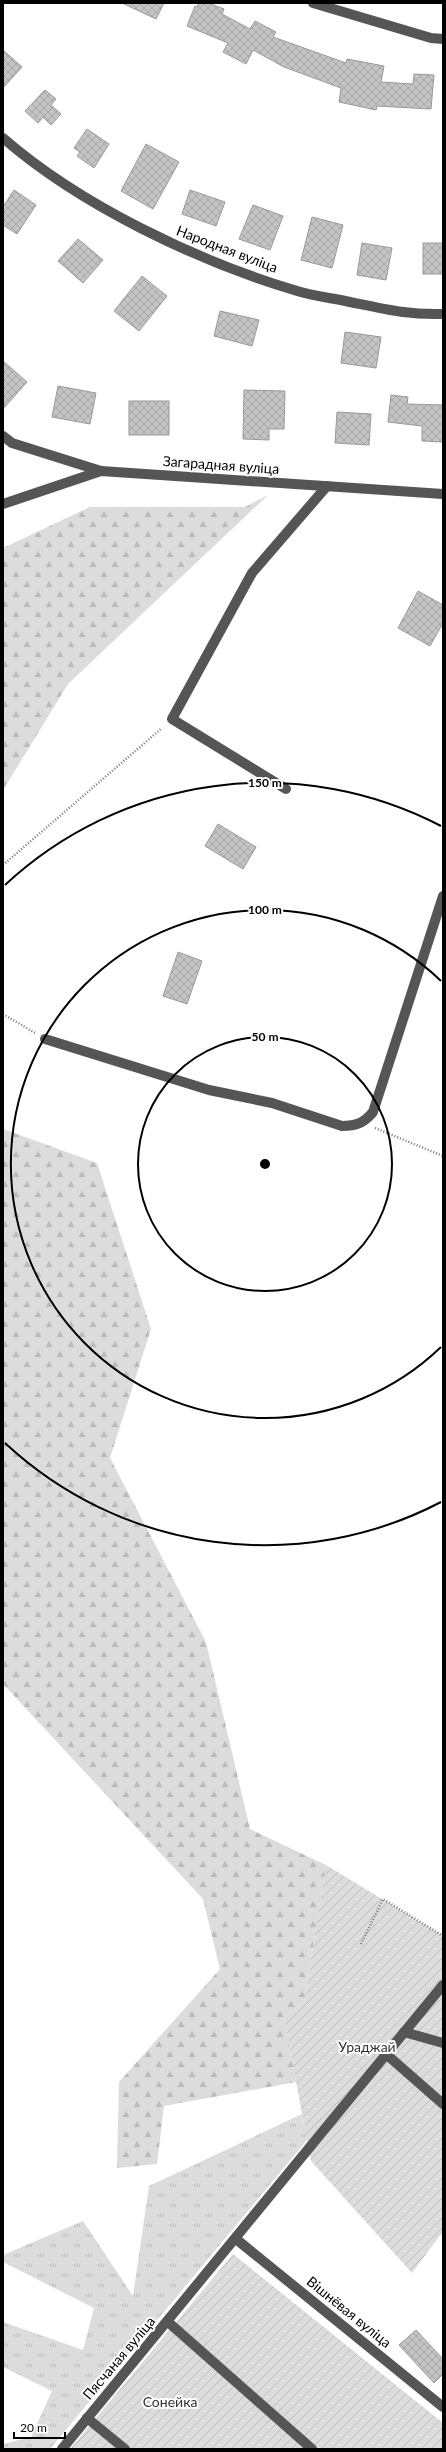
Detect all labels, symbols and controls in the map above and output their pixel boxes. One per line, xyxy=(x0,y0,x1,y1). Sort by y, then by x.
street label: Народная вуліца xyxy=(174,221,280,276)
street label: Загарадная вуліца xyxy=(162,452,280,477)
text: 150 m xyxy=(248,775,282,790)
text: 100 m xyxy=(248,902,282,917)
text: 50 m xyxy=(252,1029,278,1044)
centre of rings xyxy=(258,1157,272,1171)
park label: Ураджай xyxy=(338,2038,396,2055)
street label: Вішнёвая вуліца xyxy=(304,2272,395,2351)
street label: Пясчаная вуліца xyxy=(79,2313,158,2403)
park label: Сонейка xyxy=(143,2393,197,2410)
scale bar xyxy=(14,2414,65,2440)
text: 20 m xyxy=(20,2420,47,2435)

